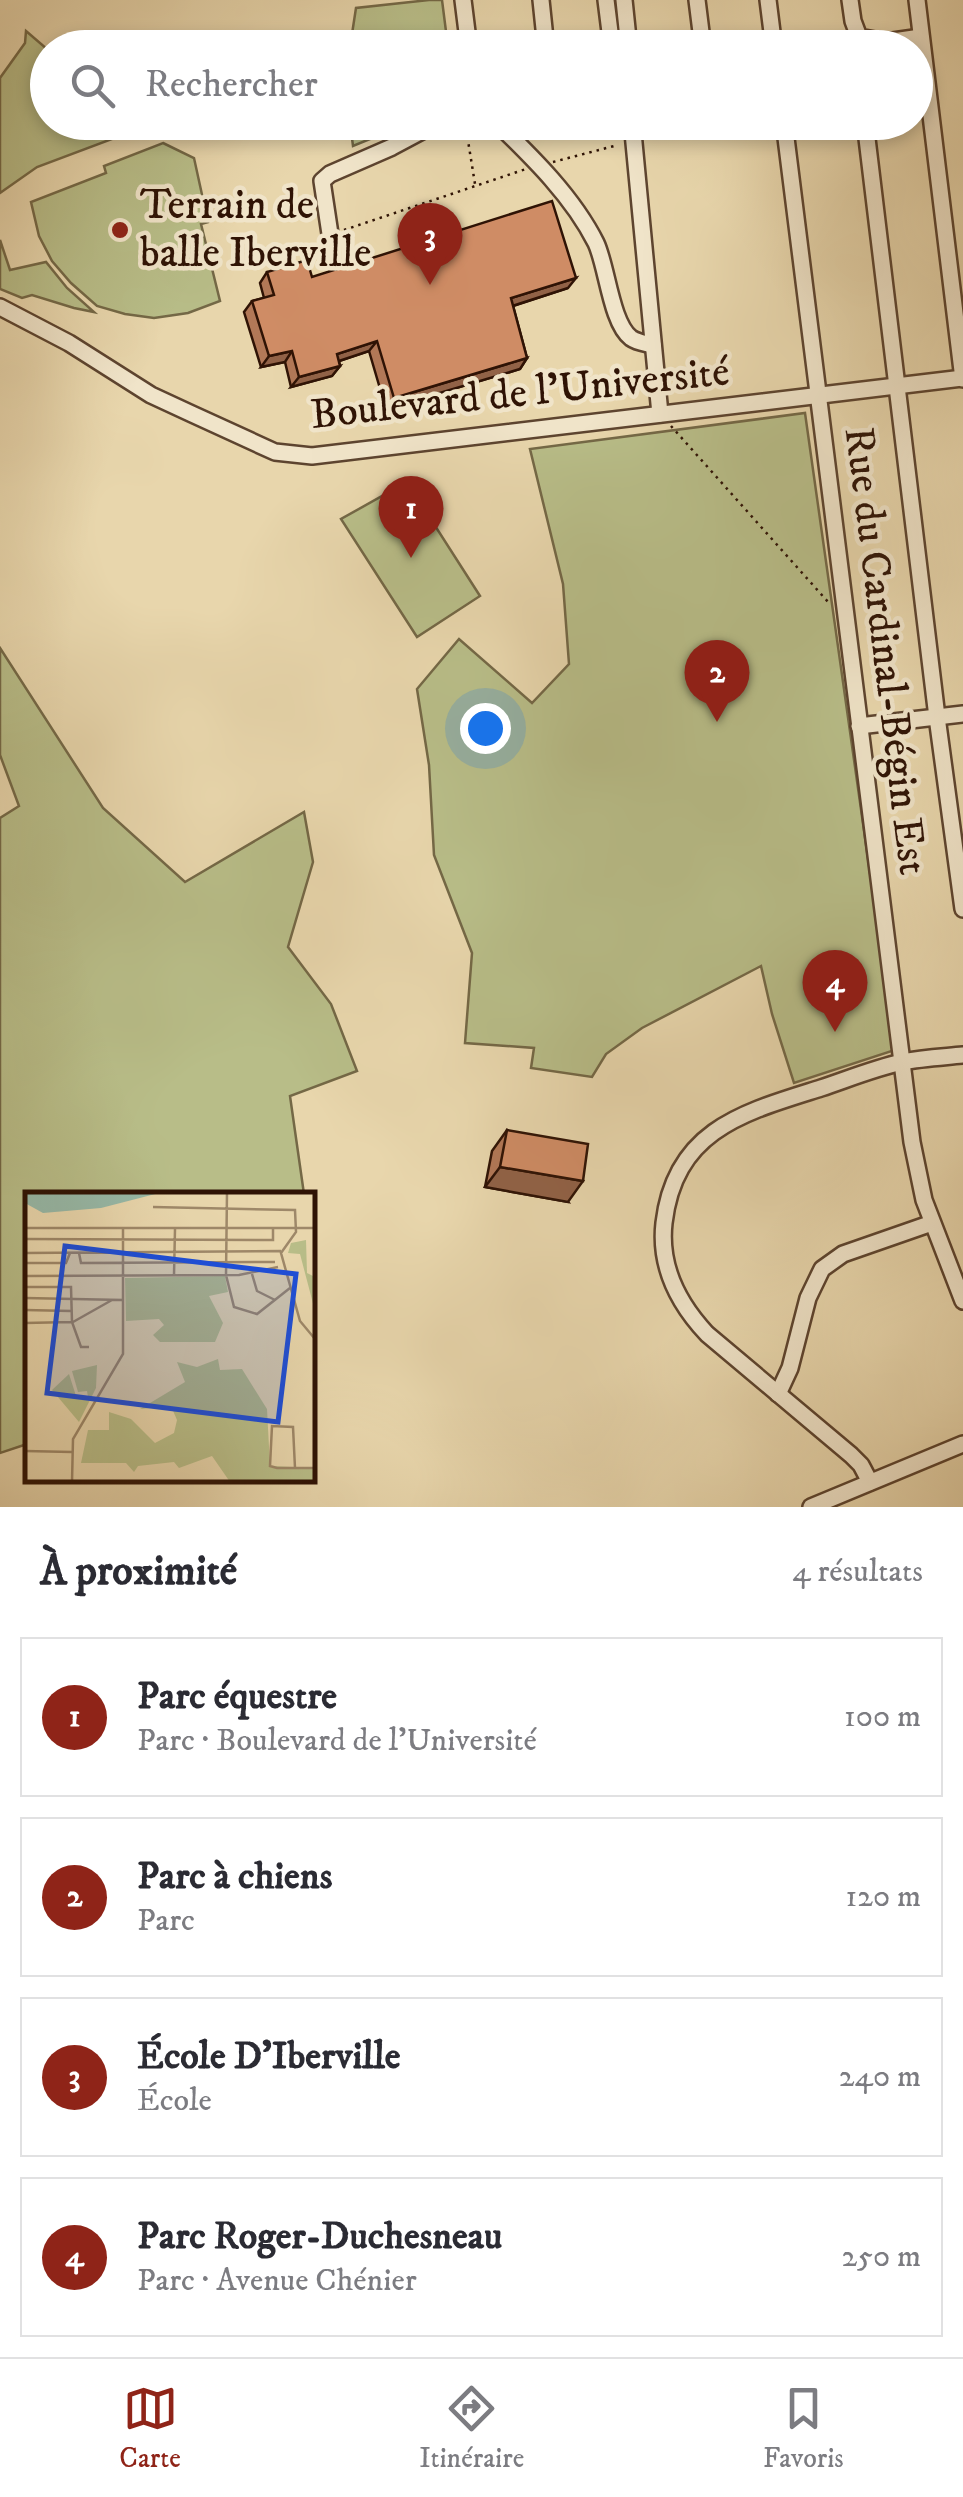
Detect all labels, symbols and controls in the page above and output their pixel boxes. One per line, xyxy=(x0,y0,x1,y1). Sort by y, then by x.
search box xyxy=(30,30,933,140)
icon: search xyxy=(65,58,120,113)
text: Rechercher xyxy=(145,61,318,109)
place label: Terrain de balle Iberville xyxy=(140,180,371,280)
pin: 3 xyxy=(398,202,462,285)
marker: Terrain de balle Iberville xyxy=(109,219,131,241)
street label: Boulevard de l'Université xyxy=(308,346,733,442)
street label: Rue du Cardinal-Bégin Est xyxy=(832,424,938,878)
pin: 1 xyxy=(378,476,444,558)
pin: 2 xyxy=(684,640,750,722)
your location xyxy=(460,703,511,754)
pin: 4 xyxy=(802,950,868,1032)
inset map xyxy=(25,1192,315,1482)
text: À proximité xyxy=(40,1546,237,1598)
text: 4 résultats xyxy=(792,1552,923,1592)
text: Parc équestre xyxy=(137,1673,337,1721)
text: 1 xyxy=(69,1697,80,1737)
text: 100 m xyxy=(844,1697,921,1737)
text: Parc · Boulevard de l'Université xyxy=(137,1721,537,1761)
text: Parc à chiens xyxy=(137,1853,332,1901)
text: 2 xyxy=(67,1877,82,1917)
text: 120 m xyxy=(845,1877,921,1917)
text: Parc xyxy=(137,1901,195,1941)
text: École D'Iberville xyxy=(137,2033,401,2081)
text: 3 xyxy=(69,2057,80,2097)
text: 240 m xyxy=(839,2057,921,2097)
text: École xyxy=(137,2081,212,2121)
text: Parc Roger-Duchesneau xyxy=(137,2213,502,2261)
text: 4 xyxy=(65,2237,84,2277)
text: 250 m xyxy=(841,2237,921,2277)
text: Parc · Avenue Chénier xyxy=(137,2261,417,2301)
tab: Carte xyxy=(119,2381,181,2476)
tab: Itinéraire xyxy=(419,2381,524,2476)
tab: Favoris xyxy=(763,2381,844,2476)

